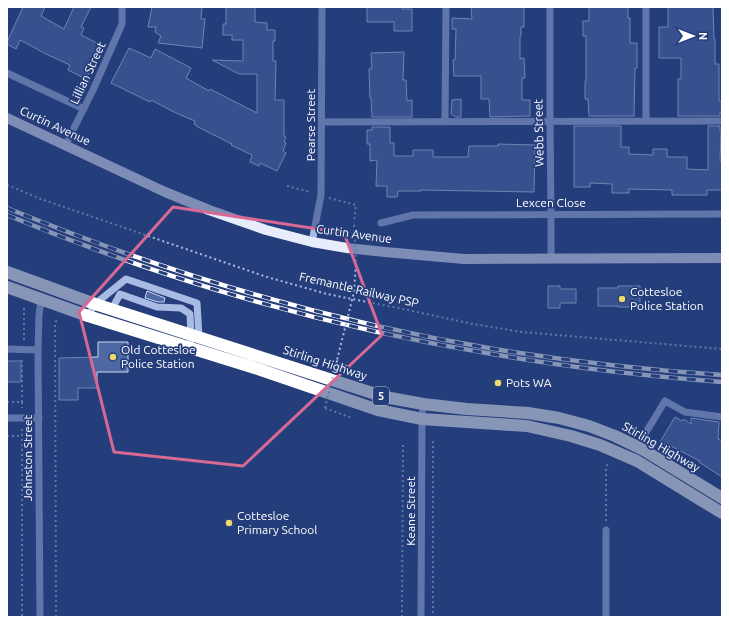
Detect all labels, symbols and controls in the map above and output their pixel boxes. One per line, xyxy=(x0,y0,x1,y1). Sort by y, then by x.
north arrow xyxy=(673,16,713,56)
text: N xyxy=(697,32,709,40)
street label: Lillian Street xyxy=(67,39,108,106)
street label: Pearse Street xyxy=(304,89,317,161)
street label: Webb Street xyxy=(531,99,546,167)
street label: Curtin Avenue xyxy=(18,104,93,148)
street label: Lexcen Close xyxy=(516,196,586,209)
street label: Curtin Avenue xyxy=(315,222,393,245)
street label: Fremantle Railway PSP xyxy=(298,269,420,310)
place label: Cottesloe Police Station xyxy=(630,285,704,312)
marker: Cottesloe Police Station xyxy=(617,294,627,304)
place label: Old Cottesloe Police Station xyxy=(121,343,196,370)
street label: Stirling Highway xyxy=(282,343,369,382)
marker: Old Cottesloe Police Station xyxy=(108,352,118,362)
place label: Pots WA xyxy=(506,376,552,389)
marker: Pots WA xyxy=(493,378,503,388)
road number: 5 xyxy=(373,387,389,405)
street label: Johnston Street xyxy=(21,414,34,501)
street label: Stirling Highway xyxy=(620,419,702,474)
street label: Keane Street xyxy=(404,476,417,546)
place label: Cottesloe Primary School xyxy=(237,509,317,536)
marker: Cottesloe Primary School xyxy=(224,518,234,528)

